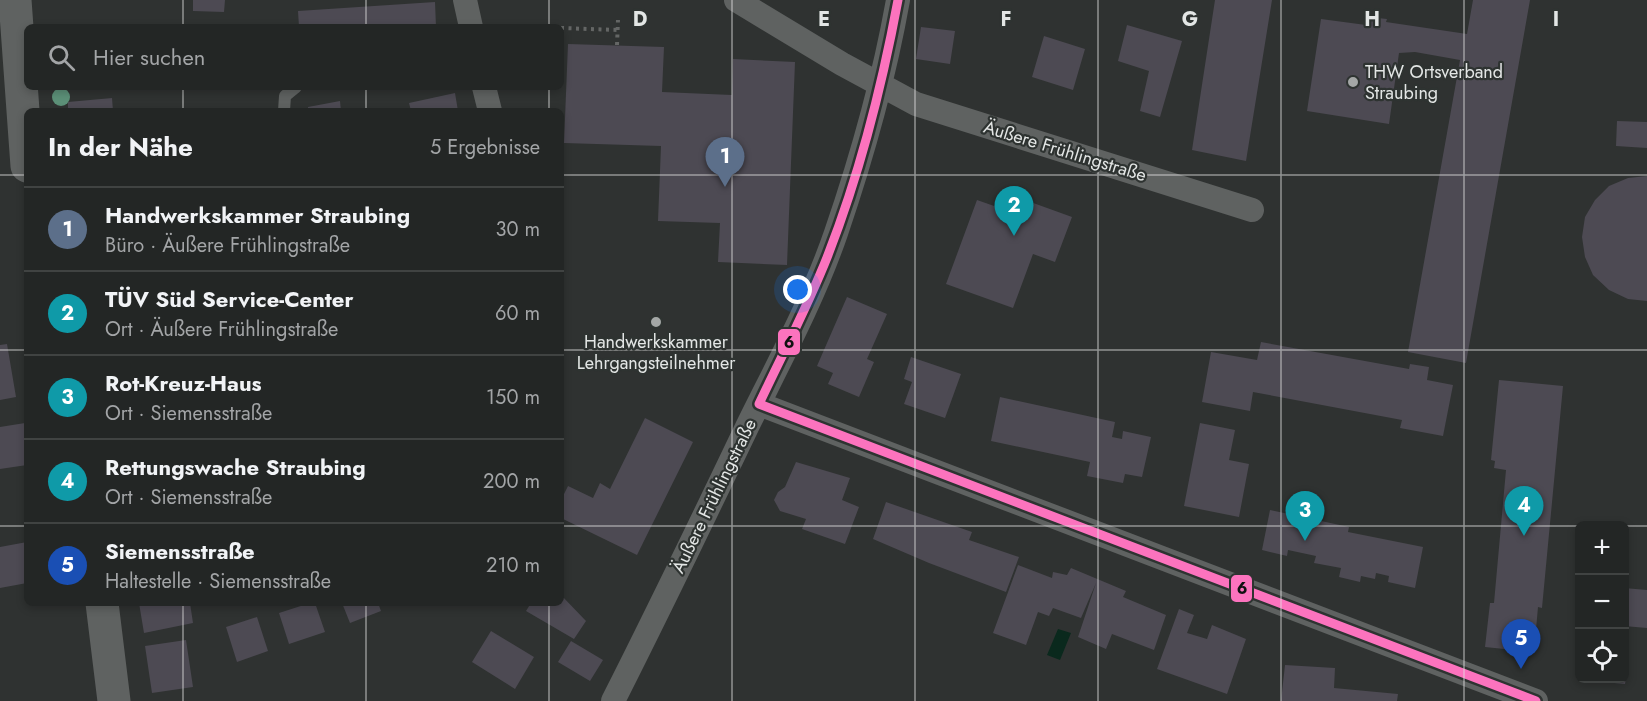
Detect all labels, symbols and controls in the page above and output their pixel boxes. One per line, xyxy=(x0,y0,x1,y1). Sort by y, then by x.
text: D xyxy=(633,5,647,34)
text: E xyxy=(818,5,830,34)
text: F xyxy=(1000,5,1012,34)
text: G xyxy=(1182,5,1198,34)
text: H xyxy=(1364,5,1380,34)
text: I xyxy=(1553,5,1559,34)
search box xyxy=(24,24,564,90)
icon: search xyxy=(45,41,78,74)
text: Hier suchen xyxy=(93,41,205,73)
place label: THW Ortsverband Straubing xyxy=(1365,59,1503,106)
marker: THW Ortsverband Straubing xyxy=(1346,75,1360,89)
street label: Äußere Frühlingstraße xyxy=(980,114,1150,188)
text: In der Nähe xyxy=(48,128,193,166)
text: 5 Ergebnisse xyxy=(430,133,540,162)
pin: 1 xyxy=(706,138,744,187)
pin: 2 xyxy=(994,186,1034,236)
text: Handwerkskammer Straubing xyxy=(105,199,410,231)
text: 1 xyxy=(62,215,73,244)
text: 30 m xyxy=(495,215,540,244)
text: Büro · Äußere Frühlingstraße xyxy=(105,231,350,260)
your location xyxy=(783,275,812,304)
text: TÜV Süd Service-Center xyxy=(105,283,354,315)
text: 2 xyxy=(61,299,74,328)
text: 60 m xyxy=(495,299,540,328)
text: Ort · Äußere Frühlingstraße xyxy=(105,315,338,344)
marker: Handwerkskammer Lehrgangsteilnehmer xyxy=(649,315,663,329)
line badge: 6 xyxy=(777,328,801,356)
place label: Handwerkskammer Lehrgangsteilnehmer xyxy=(577,329,736,376)
text: 6 xyxy=(784,331,794,354)
text: Rot-Kreuz-Haus xyxy=(105,367,262,399)
text: 3 xyxy=(61,383,74,412)
text: 150 m xyxy=(486,383,540,412)
text: Ort · Siemensstraße xyxy=(105,399,272,428)
street label: Äußere Frühlingstraße xyxy=(665,414,763,578)
text: Rettungswache Straubing xyxy=(105,451,366,483)
text: 4 xyxy=(61,467,74,496)
text: 200 m xyxy=(483,467,540,496)
text: Ort · Siemensstraße xyxy=(105,483,272,512)
pin: 4 xyxy=(1504,486,1544,536)
pin: 3 xyxy=(1286,492,1324,541)
map controls xyxy=(1575,521,1629,683)
button: + xyxy=(1575,521,1629,575)
text: Siemensstraße xyxy=(105,535,255,567)
text: 5 xyxy=(61,551,74,580)
text: 210 m xyxy=(486,551,540,580)
text: Haltestelle · Siemensstraße xyxy=(105,567,331,596)
line badge: 6 xyxy=(1230,574,1253,603)
button: − xyxy=(1575,575,1629,629)
text: 6 xyxy=(1237,577,1247,600)
pin: 5 xyxy=(1502,620,1540,669)
button: locate xyxy=(1575,629,1629,683)

